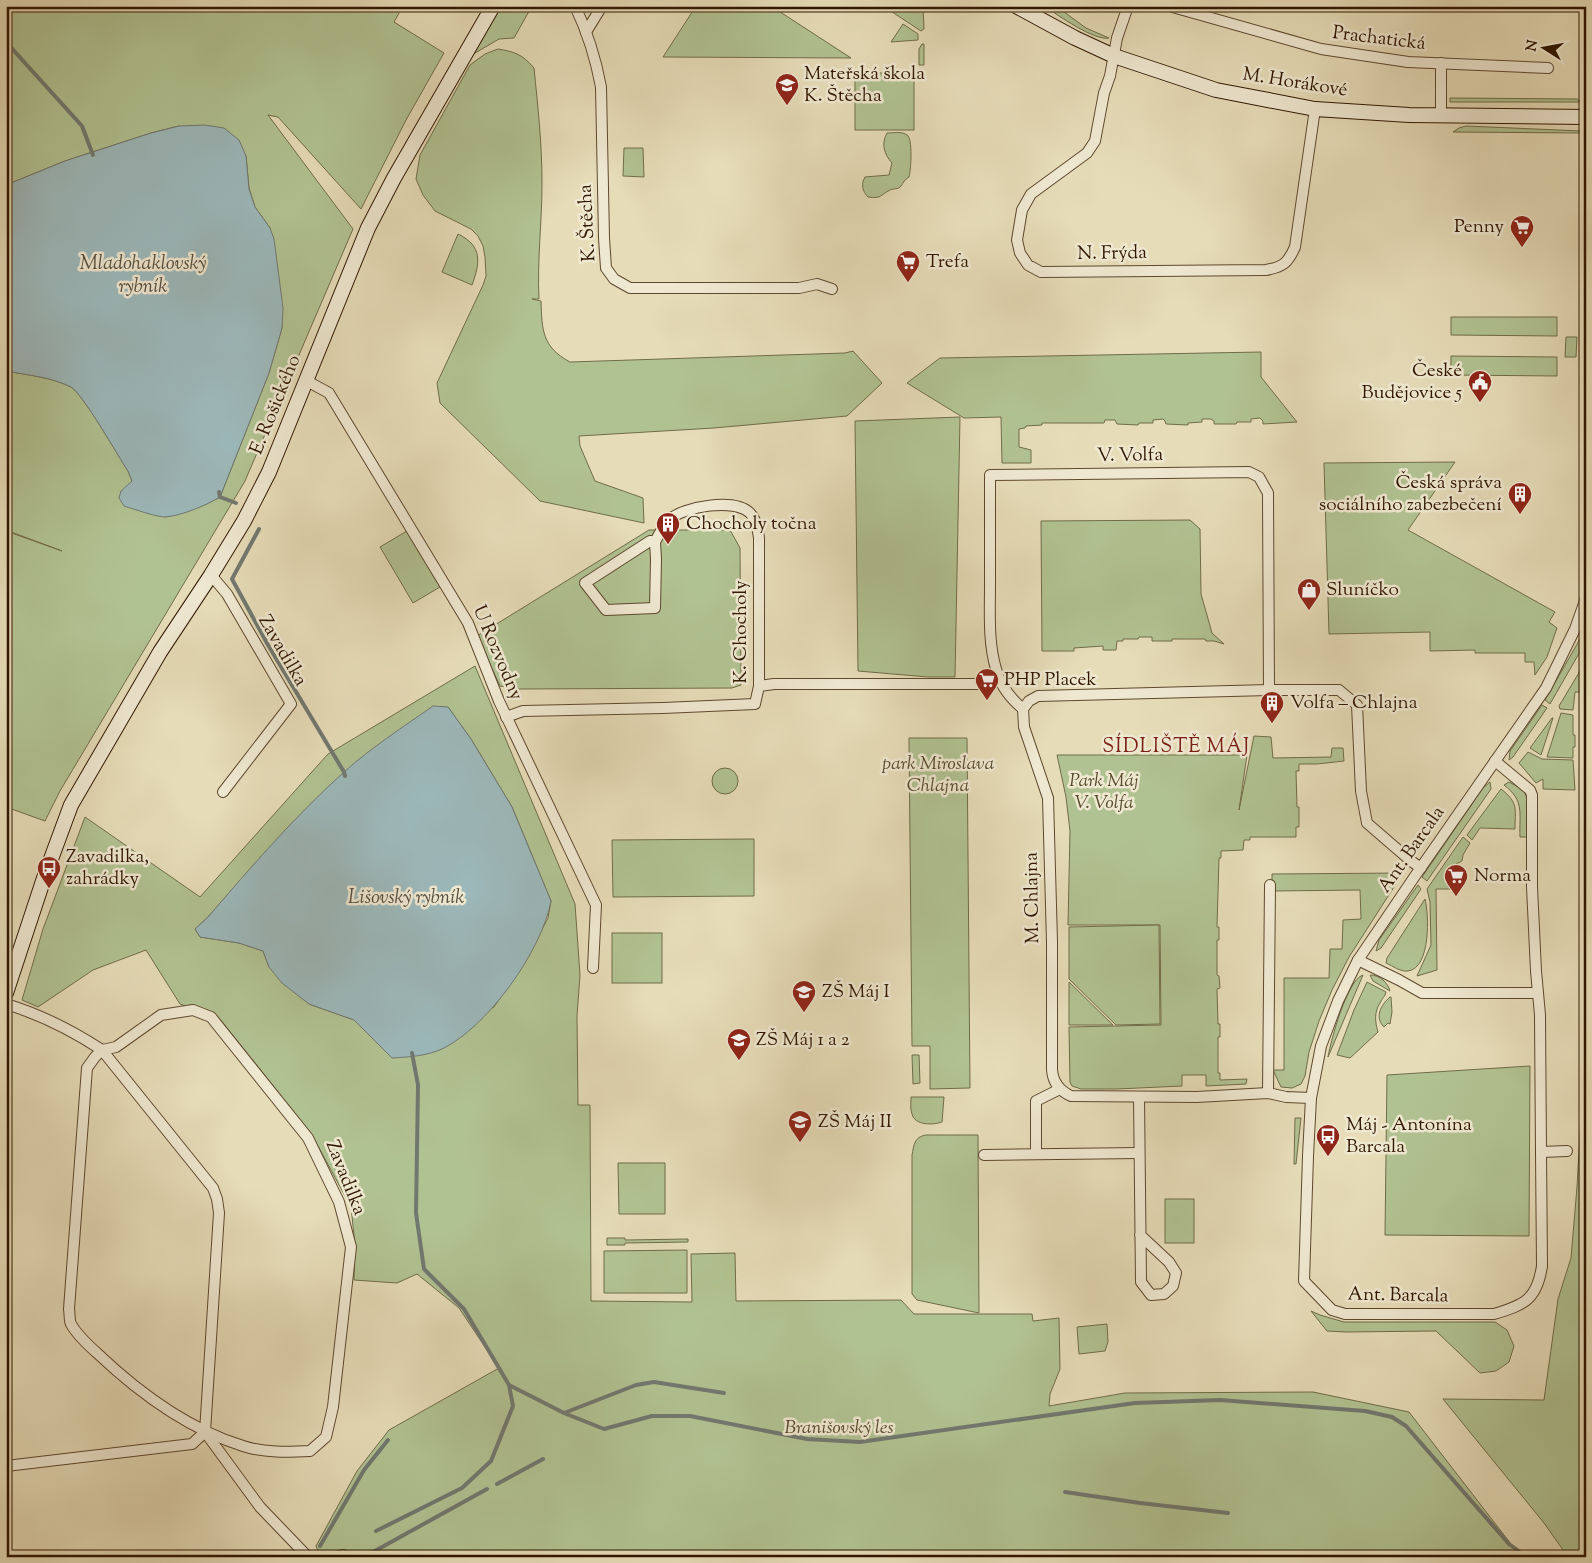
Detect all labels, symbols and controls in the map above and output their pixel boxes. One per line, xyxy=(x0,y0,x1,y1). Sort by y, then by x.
street label: Prachatická xyxy=(1331,20,1427,58)
north arrow xyxy=(1520,22,1570,72)
text: N xyxy=(1522,39,1544,53)
place label: Mateřská škola K. Štěcha xyxy=(804,61,925,110)
street label: M. Horákové xyxy=(1241,61,1349,105)
school or university icon: Mateřská škola K. Štěcha xyxy=(774,72,800,106)
street label: K. Štěcha xyxy=(572,183,604,262)
place label: Penny xyxy=(1454,214,1505,241)
supermarket icon: Penny xyxy=(1509,214,1535,248)
street label: N. Frýda xyxy=(1077,240,1147,268)
supermarket icon: Trefa xyxy=(895,249,921,283)
place label: Trefa xyxy=(926,249,969,276)
water label: Mladohaklovský rybník xyxy=(80,250,206,302)
street label: E. Rošického xyxy=(244,351,308,459)
place label: České Budějovice 5 xyxy=(1361,358,1463,407)
public building icon: České Budějovice 5 xyxy=(1467,369,1493,403)
street label: V. Volfa xyxy=(1097,442,1164,470)
place label: Česká správa sociálního zabezbečení xyxy=(1319,470,1502,519)
building icon: Česká správa sociálního zabezbečení xyxy=(1507,481,1533,515)
building icon: Chocholy točna xyxy=(655,511,681,545)
place label: Chocholy točna xyxy=(686,511,817,538)
shop icon: Sluníčko xyxy=(1296,577,1322,611)
place label: Sluníčko xyxy=(1326,577,1399,604)
street label: K. Chocholy xyxy=(728,580,755,684)
street label: U Rozvodny xyxy=(465,601,529,705)
street label: Zavadilka xyxy=(251,610,313,692)
supermarket icon: PHP Placek xyxy=(974,667,1000,701)
place label: PHP Placek xyxy=(1004,667,1097,694)
building icon: Volfa – Chlajna xyxy=(1259,690,1285,724)
place label: Volfa – Chlajna xyxy=(1290,690,1418,717)
district label: SÍDLIŠTĚ MÁJ xyxy=(1102,732,1250,762)
park label: park Miroslava Chlajna xyxy=(882,751,994,800)
park label: Park Máj V. Volfa xyxy=(1069,768,1139,817)
street label: Ant. Barcala xyxy=(1372,801,1452,899)
place label: Zavadilka, zahrádky xyxy=(66,844,149,893)
street label: M. Chlajna xyxy=(1019,852,1047,944)
bus stop icon: Zavadilka, zahrádky xyxy=(36,855,62,889)
supermarket icon: Norma xyxy=(1443,863,1469,897)
place label: Norma xyxy=(1474,863,1531,890)
water label: Lišovský rybník xyxy=(348,884,464,913)
school or university icon: ZŠ Máj I xyxy=(791,979,817,1013)
place label: ZŠ Máj I xyxy=(822,979,890,1006)
school or university icon: ZŠ Máj 1 a 2 xyxy=(726,1027,752,1061)
place label: ZŠ Máj 1 a 2 xyxy=(756,1027,850,1054)
school or university icon: ZŠ Máj II xyxy=(787,1109,813,1143)
place label: ZŠ Máj II xyxy=(818,1109,892,1136)
place label: Máj - Antonína Barcala xyxy=(1346,1112,1472,1161)
bus stop icon: Máj - Antonína Barcala xyxy=(1315,1123,1341,1157)
street label: Zavadilka xyxy=(318,1137,372,1220)
street label: Ant. Barcala xyxy=(1347,1282,1449,1310)
park label: Branišovský les xyxy=(784,1415,894,1442)

